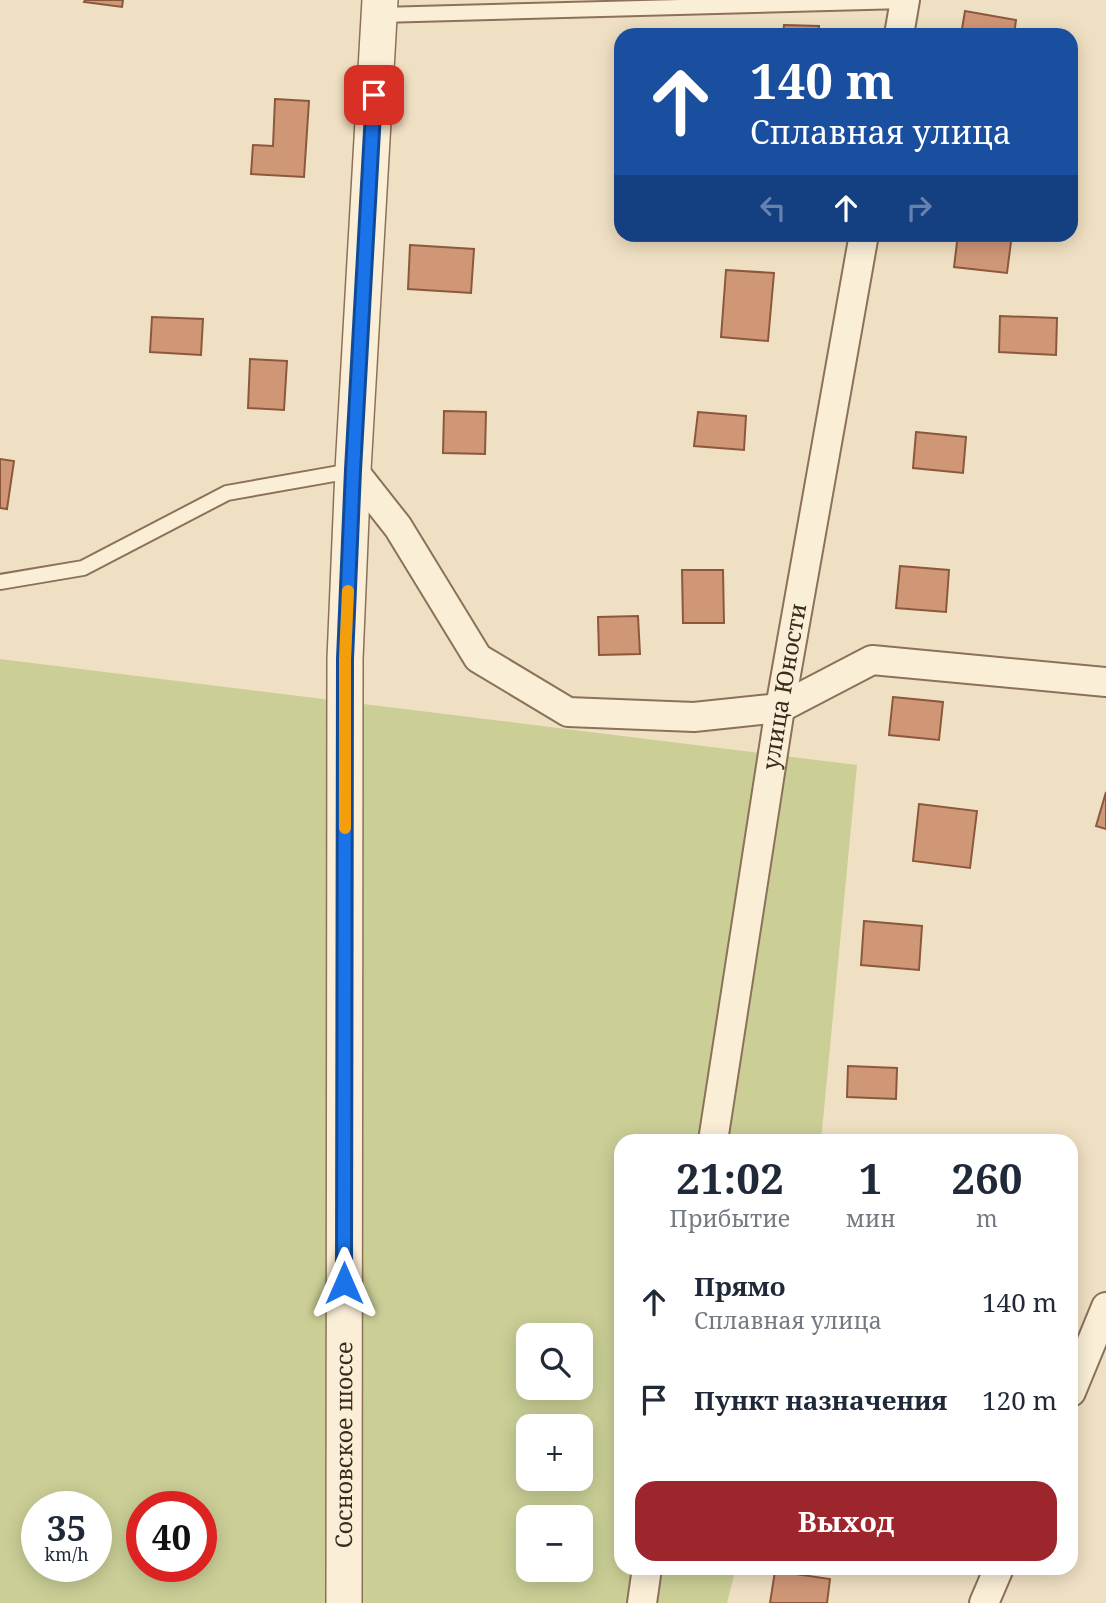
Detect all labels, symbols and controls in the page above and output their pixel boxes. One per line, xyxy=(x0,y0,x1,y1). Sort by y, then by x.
text: 140 m xyxy=(750,47,894,113)
icon: ahead xyxy=(635,56,726,147)
pin xyxy=(344,65,404,125)
icon: arrive xyxy=(355,76,393,114)
text: Сплавная улица xyxy=(750,110,1011,153)
icon: left xyxy=(754,189,792,227)
icon: ahead xyxy=(827,189,865,227)
icon: right xyxy=(900,189,938,227)
street label: улица Юности xyxy=(754,601,813,772)
text: 21:02 xyxy=(676,1149,784,1206)
text: 1 xyxy=(859,1149,883,1206)
text: 260 xyxy=(951,1149,1022,1206)
text: Прибытие xyxy=(670,1202,790,1234)
text: мин xyxy=(846,1202,896,1234)
text: m xyxy=(976,1202,998,1234)
position arrow xyxy=(307,1246,381,1320)
text: Прямо xyxy=(694,1268,785,1304)
icon: ahead xyxy=(635,1283,673,1321)
text: 140 m xyxy=(982,1284,1057,1320)
text: Сплавная улица xyxy=(694,1304,882,1336)
map controls xyxy=(516,1323,593,1582)
button: search xyxy=(516,1323,593,1400)
street label: Сосновское шоссе xyxy=(327,1342,359,1548)
icon: arrive xyxy=(635,1381,673,1419)
text: Пункт назначения xyxy=(694,1382,947,1418)
text: 120 m xyxy=(982,1382,1057,1418)
button: + xyxy=(516,1414,593,1491)
button: Выход xyxy=(635,1481,1057,1561)
speed limit sign: 40 xyxy=(126,1491,217,1582)
text: 35 xyxy=(47,1504,86,1551)
button: − xyxy=(516,1505,593,1582)
text: km/h xyxy=(44,1542,89,1566)

